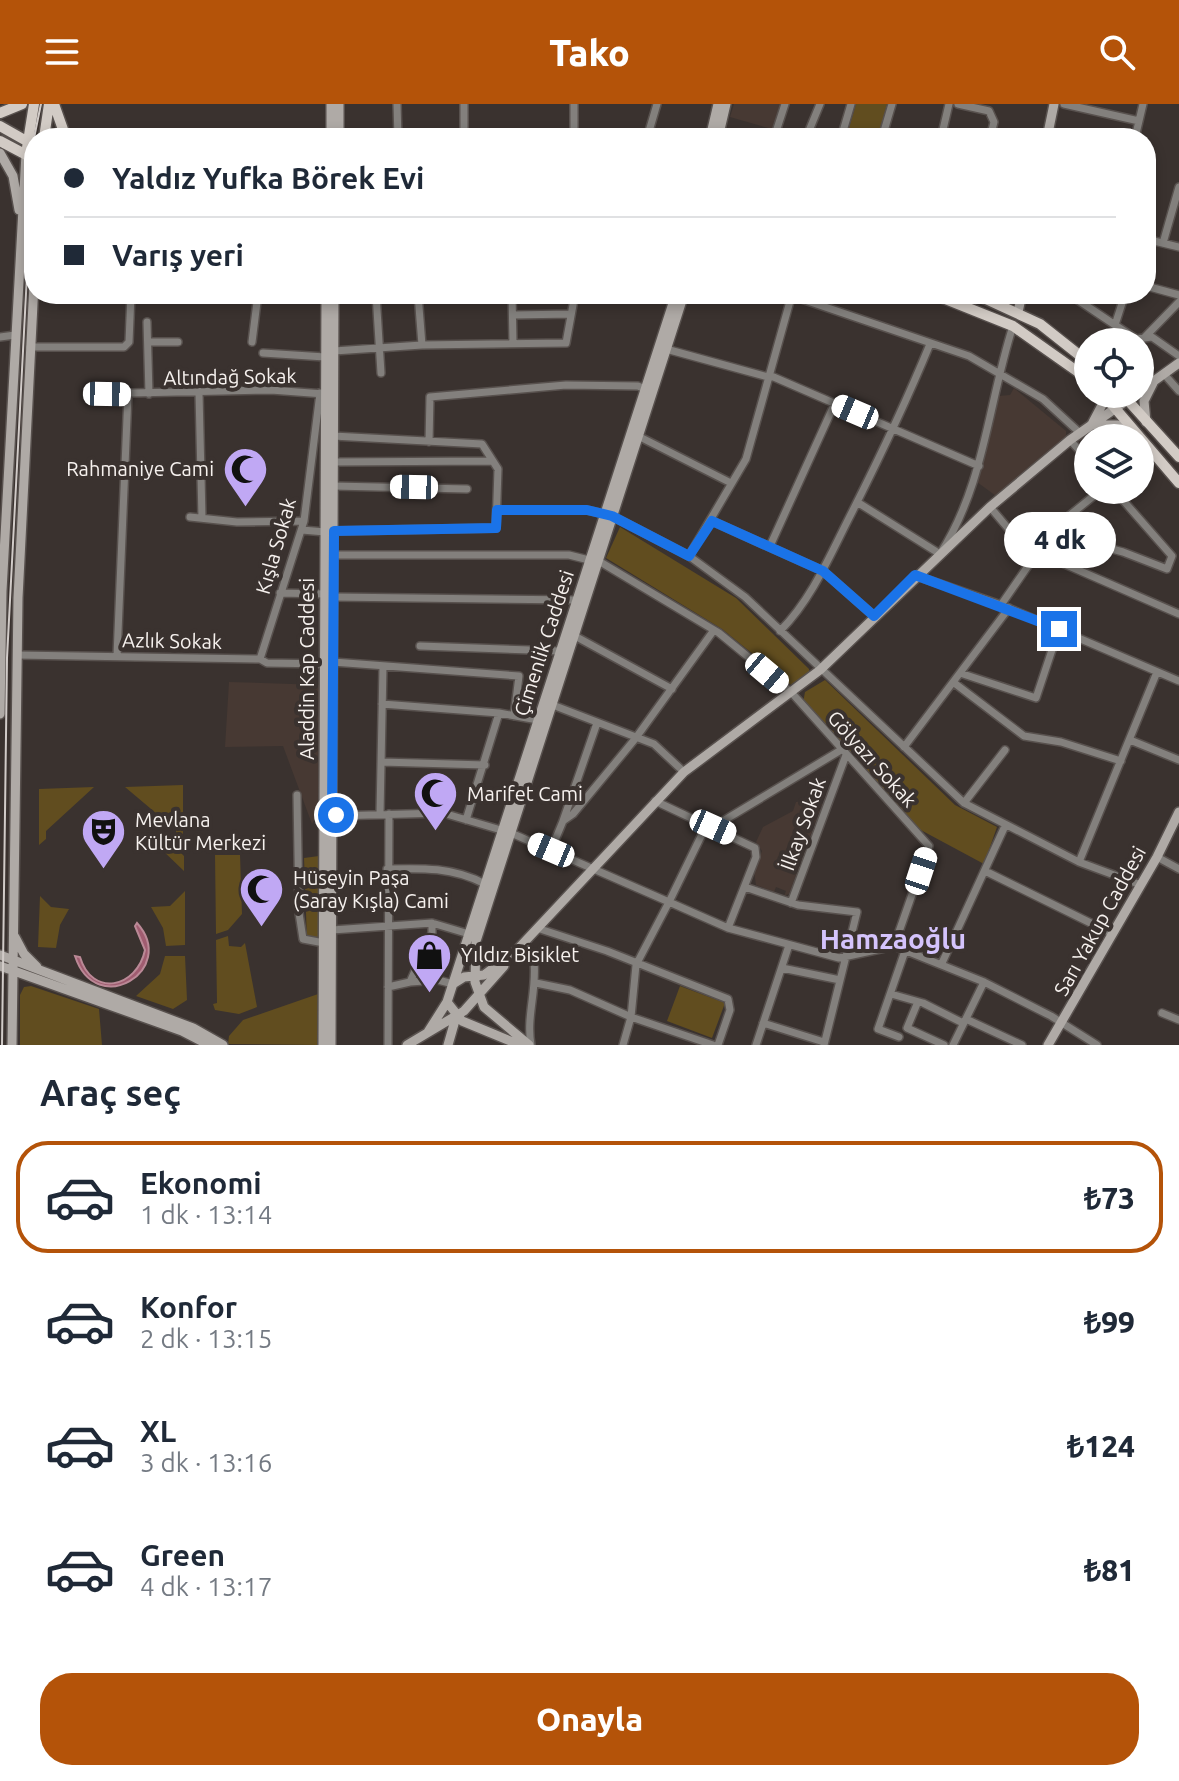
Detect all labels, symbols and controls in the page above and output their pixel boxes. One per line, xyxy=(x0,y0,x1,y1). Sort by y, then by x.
icon: menu xyxy=(40,30,84,74)
icon: search xyxy=(1095,30,1139,74)
text: Tako xyxy=(549,32,630,73)
text: Yaldız Yufka Börek Evi xyxy=(112,161,424,195)
text: Varış yeri xyxy=(112,238,244,272)
map controls xyxy=(1074,328,1154,504)
button: locate xyxy=(1074,328,1154,408)
street label: Altındağ Sokak xyxy=(163,364,297,389)
car xyxy=(83,382,131,406)
car xyxy=(828,392,882,432)
button: layers xyxy=(1074,424,1154,504)
mosque icon: Rahmaniye Cami xyxy=(221,445,269,508)
place label: Rahmaniye Cami xyxy=(66,457,214,480)
car xyxy=(390,475,438,499)
street label: Kışla Sokak xyxy=(251,495,300,597)
callout: 4 dk xyxy=(1003,513,1115,569)
text: 4 dk xyxy=(1034,525,1086,554)
street label: Çimenlik Caddesi xyxy=(509,567,578,719)
street label: Aladdin Kap Caddesi xyxy=(295,578,318,760)
route end xyxy=(1041,611,1077,647)
street label: Azlık Sokak xyxy=(122,628,222,653)
car xyxy=(741,648,793,698)
street label: Gölyazı Sokak xyxy=(823,706,922,811)
mosque icon: Marifet Cami xyxy=(412,770,460,833)
street label: İlkay Sokak xyxy=(775,774,830,874)
place label: Marifet Cami xyxy=(467,782,583,805)
route start xyxy=(318,797,354,833)
car xyxy=(686,806,740,848)
theatre icon: Mevlana Kültür Merkezi xyxy=(80,807,128,870)
place label: Mevlana Kültür Merkezi xyxy=(135,808,266,854)
car xyxy=(524,830,578,870)
street label: Sarı Yakup Caddesi xyxy=(1049,842,1150,999)
car xyxy=(902,844,940,898)
mosque icon: Hüseyin Paşa (Saray Kışla) Cami xyxy=(238,866,286,929)
place label: Hüseyin Paşa (Saray Kışla) Cami xyxy=(293,866,449,912)
district label: Hamzaoğlu xyxy=(820,923,966,954)
shop icon: Yıldız Bisiklet xyxy=(406,931,454,994)
place label: Yıldız Bisiklet xyxy=(461,943,579,966)
text: Araç seç xyxy=(40,1072,181,1113)
icon: car xyxy=(44,1161,116,1233)
text: Ekonomi xyxy=(140,1166,262,1200)
text: ₺73 xyxy=(1084,1181,1135,1215)
text: 1 dk · 13:14 xyxy=(140,1200,272,1229)
icon: car xyxy=(44,1285,116,1357)
text: Konfor xyxy=(140,1290,237,1324)
text: ₺99 xyxy=(1084,1305,1135,1339)
text: 2 dk · 13:15 xyxy=(140,1324,272,1353)
icon: car xyxy=(44,1409,116,1481)
text: XL xyxy=(140,1414,176,1448)
text: ₺124 xyxy=(1067,1429,1135,1463)
text: 3 dk · 13:16 xyxy=(140,1448,272,1477)
icon: car xyxy=(44,1533,116,1605)
text: Green xyxy=(140,1538,225,1572)
text: ₺81 xyxy=(1084,1553,1135,1587)
text: 4 dk · 13:17 xyxy=(140,1572,272,1601)
button: Onayla xyxy=(40,1673,1139,1765)

